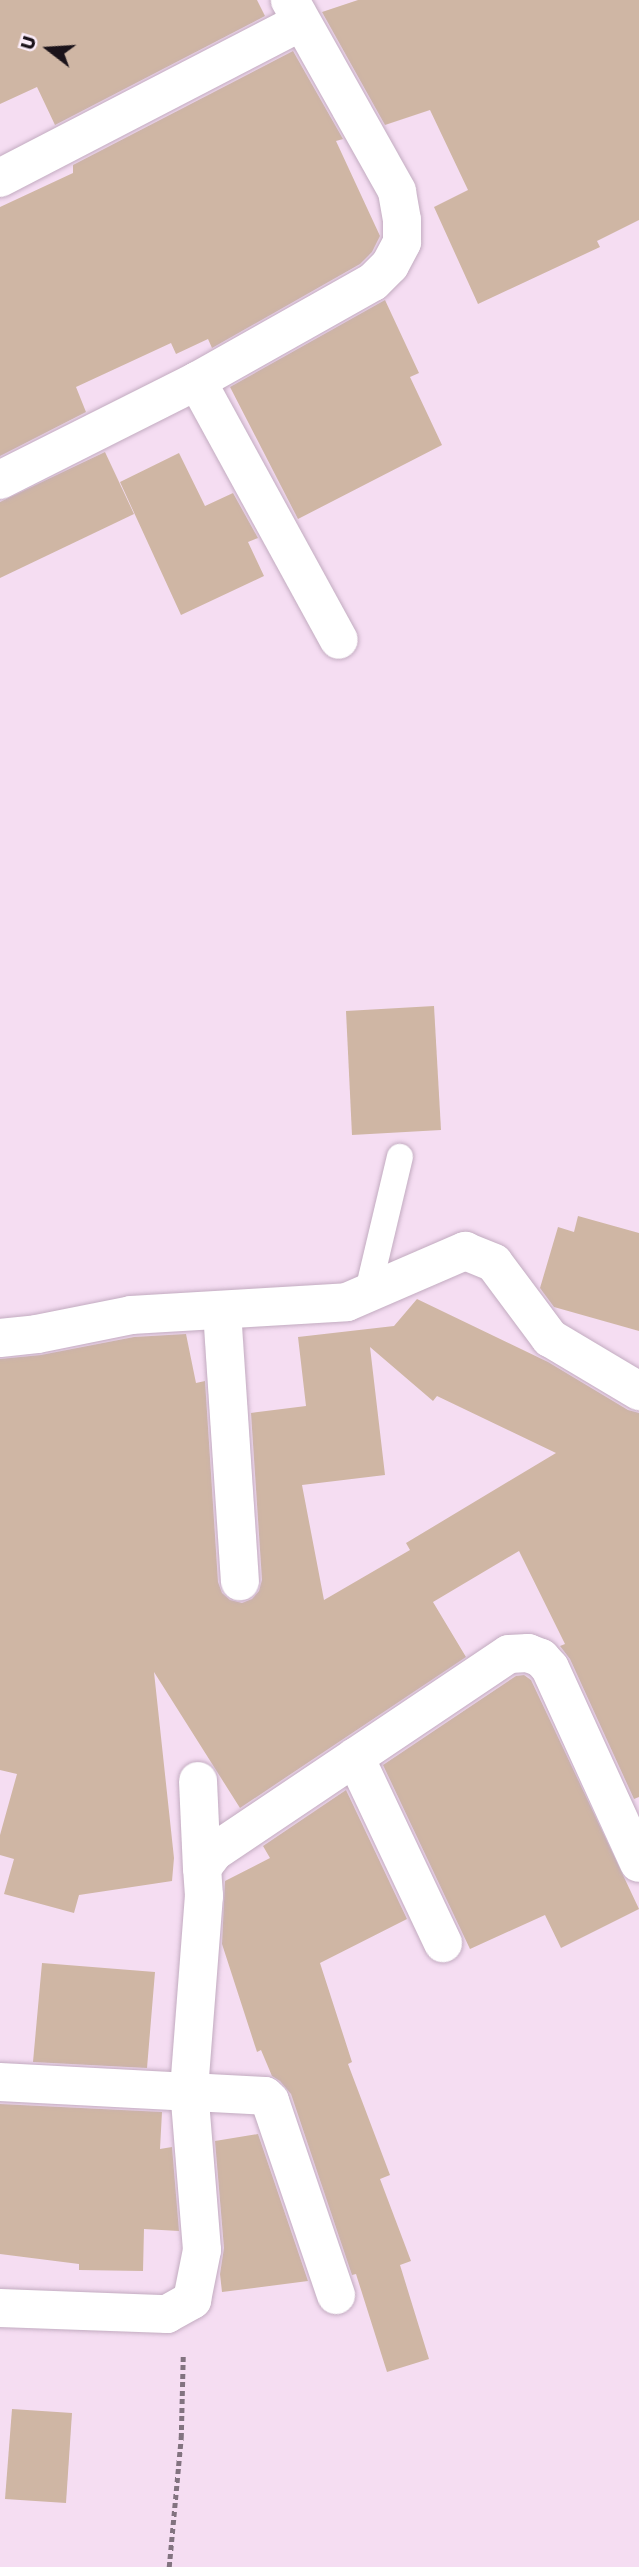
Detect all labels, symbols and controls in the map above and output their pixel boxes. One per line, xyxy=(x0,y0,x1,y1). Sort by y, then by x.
north arrow xyxy=(14,14,84,84)
text: U xyxy=(14,32,43,53)

